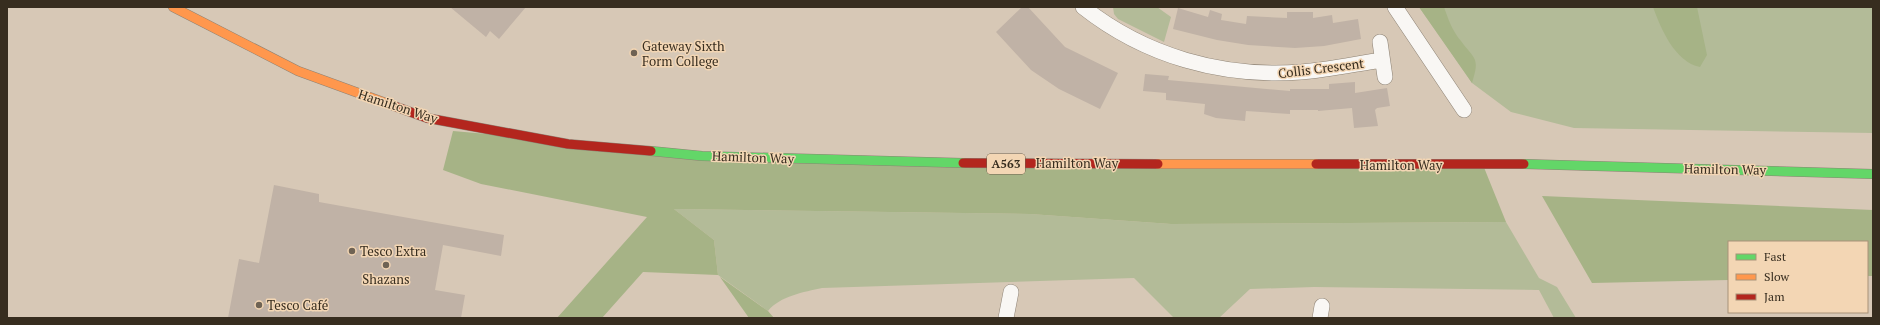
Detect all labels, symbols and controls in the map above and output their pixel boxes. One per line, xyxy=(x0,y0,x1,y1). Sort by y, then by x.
place label: Gateway Sixth Form College xyxy=(642,37,725,70)
marker: Gateway Sixth Form College xyxy=(629,48,639,58)
street label: Collis Crescent xyxy=(1277,54,1365,82)
street label: Hamilton Way xyxy=(356,85,440,127)
street label: Hamilton Way xyxy=(712,147,795,167)
road number: A563 xyxy=(987,154,1025,174)
street label: Hamilton Way xyxy=(1036,154,1119,172)
street label: Hamilton Way xyxy=(1360,156,1443,174)
street label: Hamilton Way xyxy=(1684,159,1767,179)
legend xyxy=(1728,241,1868,313)
place label: Tesco Extra xyxy=(360,242,427,260)
marker: Tesco Extra xyxy=(347,246,357,256)
text: Fast xyxy=(1764,249,1787,264)
marker: Shazans xyxy=(381,260,391,270)
text: Slow xyxy=(1764,269,1790,284)
place label: Shazans xyxy=(362,270,410,288)
text: Jam xyxy=(1764,289,1785,304)
place label: Tesco Café xyxy=(267,296,328,314)
marker: Tesco Café xyxy=(254,300,264,310)

